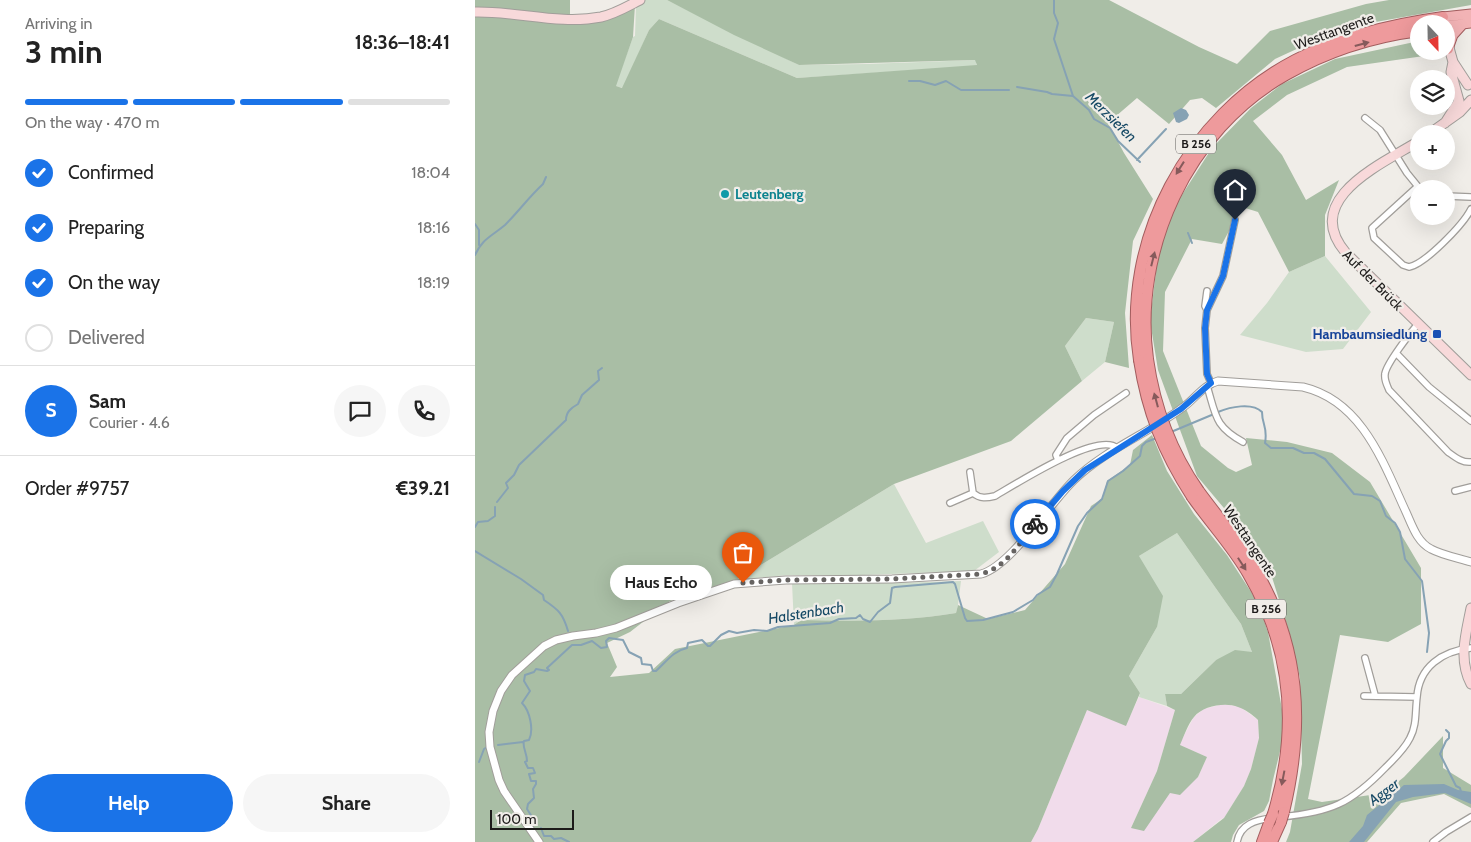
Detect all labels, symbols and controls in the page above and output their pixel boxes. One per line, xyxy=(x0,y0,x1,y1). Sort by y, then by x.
street label: Westtangente xyxy=(1292,8,1376,54)
text: Arriving in xyxy=(25,14,92,33)
north arrow xyxy=(1410,15,1455,60)
map controls xyxy=(1410,15,1455,225)
text: 18:36–18:41 xyxy=(355,31,450,54)
text: 3 min xyxy=(25,32,103,71)
one-way arrow xyxy=(1355,39,1370,47)
button: layers xyxy=(1410,70,1455,115)
water label: Merzsiefen xyxy=(1081,88,1140,146)
text: On the way · 470 m xyxy=(25,113,160,132)
button: + xyxy=(1410,125,1455,170)
road number: B 256 xyxy=(1176,134,1216,154)
icon: check xyxy=(25,159,53,187)
text: Confirmed xyxy=(68,161,154,184)
one-way arrow xyxy=(1176,161,1185,174)
text: 18:04 xyxy=(411,163,450,182)
pin xyxy=(1214,169,1256,220)
icon: home xyxy=(1221,176,1249,204)
button: − xyxy=(1410,180,1455,225)
place label: Leutenberg xyxy=(735,185,803,203)
marker: Leutenberg xyxy=(719,188,731,200)
icon: check xyxy=(25,214,53,242)
text: Preparing xyxy=(68,216,144,239)
text: 18:16 xyxy=(417,218,450,237)
street label: Auf der Brück xyxy=(1339,246,1408,315)
one-way arrow xyxy=(1149,251,1157,267)
icon: check xyxy=(25,269,53,297)
text: On the way xyxy=(68,271,160,294)
text: 18:19 xyxy=(417,273,450,292)
place label: Hambaumsiedlung xyxy=(1312,325,1427,343)
text: Delivered xyxy=(68,326,145,349)
marker: Hambaumsiedlung xyxy=(1431,328,1443,340)
button: chat xyxy=(334,385,386,437)
button: phone xyxy=(398,385,450,437)
text: Sam xyxy=(89,390,126,413)
one-way arrow xyxy=(1151,393,1159,408)
text: S xyxy=(45,399,57,422)
text: Courier · 4.6 xyxy=(89,413,170,432)
text: Order #9757 xyxy=(25,477,129,500)
text: €39.21 xyxy=(396,477,450,500)
courier xyxy=(1010,499,1060,549)
street label: Westtangente xyxy=(1219,501,1281,581)
icon: bike xyxy=(1021,510,1049,538)
pin xyxy=(722,532,764,583)
icon: bag xyxy=(729,539,757,567)
one-way arrow xyxy=(1237,557,1246,571)
callout: Haus Echo xyxy=(611,566,713,600)
text: Haus Echo xyxy=(625,573,697,592)
water label: Halstenbach xyxy=(767,598,845,628)
road number: B 256 xyxy=(1246,600,1286,618)
one-way arrow xyxy=(1278,770,1286,786)
button: Help xyxy=(25,774,233,832)
button: Share xyxy=(243,774,450,832)
water label: Agger xyxy=(1364,774,1404,810)
scale bar xyxy=(490,807,574,830)
text: 100 m xyxy=(497,810,537,828)

